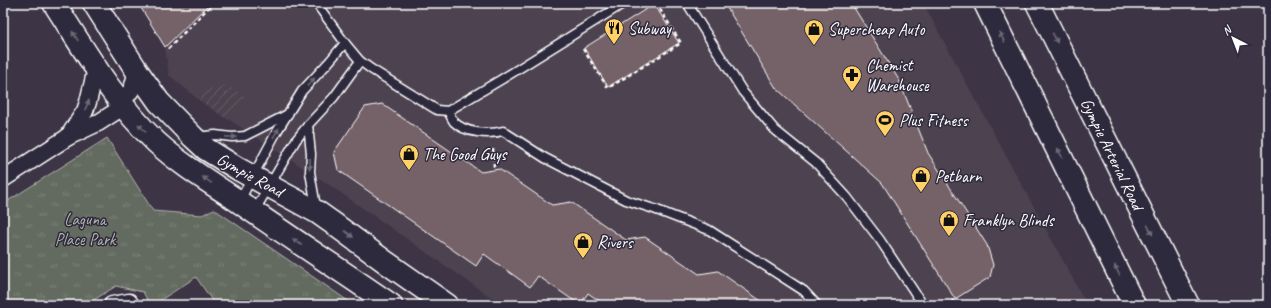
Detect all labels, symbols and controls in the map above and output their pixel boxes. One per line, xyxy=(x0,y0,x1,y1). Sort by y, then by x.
restaurant icon: Subway xyxy=(603,17,625,45)
place label: Subway xyxy=(628,18,672,39)
shop icon: Supercheap Auto xyxy=(803,18,825,46)
north arrow xyxy=(1213,18,1253,58)
place label: Supercheap Auto xyxy=(828,19,925,40)
text: N xyxy=(1219,22,1235,38)
one-way arrow xyxy=(71,31,79,41)
one-way arrow xyxy=(999,31,1005,43)
one-way arrow xyxy=(1052,32,1058,44)
place label: Chemist Warehouse xyxy=(866,55,930,96)
pharmacy icon: Chemist Warehouse xyxy=(841,64,863,92)
one-way arrow xyxy=(306,77,315,88)
street label: Gympie Arterial Road xyxy=(1076,95,1150,216)
one-way arrow xyxy=(84,99,90,110)
sports icon: Plus Fitness xyxy=(874,109,896,137)
place label: Plus Fitness xyxy=(899,110,970,131)
one-way arrow xyxy=(137,123,147,133)
one-way arrow xyxy=(273,127,280,139)
one-way arrow xyxy=(225,133,237,140)
shop icon: The Good Guys xyxy=(398,143,420,171)
place label: The Good Guys xyxy=(423,144,508,165)
street label: Gympie Road xyxy=(213,148,289,203)
one-way arrow xyxy=(1057,148,1063,159)
one-way arrow xyxy=(307,158,314,170)
shop icon: Petbarn xyxy=(910,165,932,193)
place label: Petbarn xyxy=(935,166,983,187)
one-way arrow xyxy=(201,176,212,184)
park label: Laguna Place Park xyxy=(55,209,117,250)
shop icon: Franklyn Blinds xyxy=(938,209,960,237)
place label: Franklyn Blinds xyxy=(963,210,1056,231)
one-way arrow xyxy=(1147,224,1153,235)
one-way arrow xyxy=(343,230,354,238)
shop icon: Rivers xyxy=(572,231,594,259)
place label: Rivers xyxy=(597,232,635,253)
one-way arrow xyxy=(292,239,303,246)
one-way arrow xyxy=(1114,264,1120,276)

